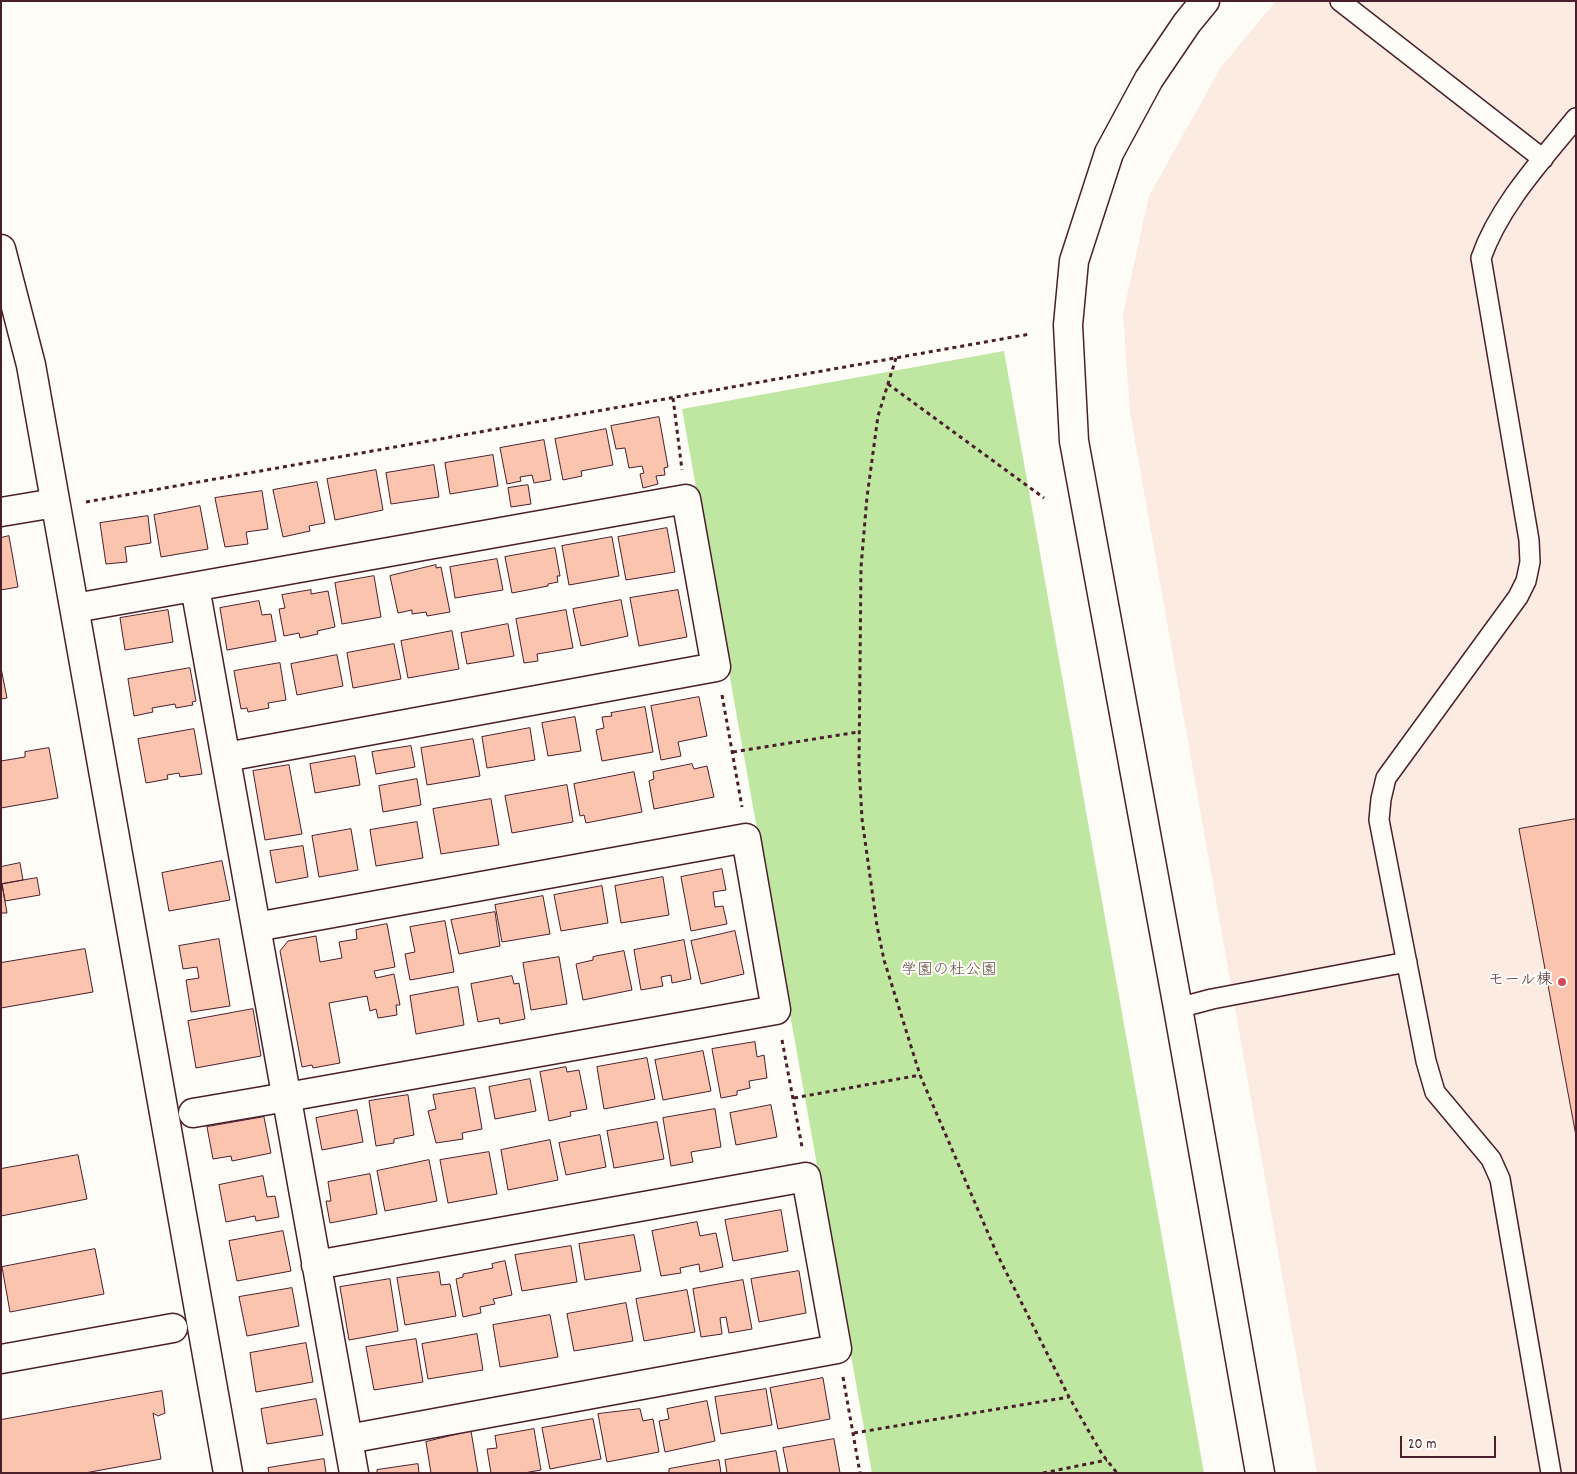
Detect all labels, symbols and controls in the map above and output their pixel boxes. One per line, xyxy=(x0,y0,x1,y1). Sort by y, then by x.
park label: 学園の杜公園 xyxy=(901,962,997,982)
place label: モール棟 xyxy=(1488,972,1552,992)
marker: モール棟 xyxy=(1556,976,1568,988)
scale bar xyxy=(1402,1426,1498,1458)
text: 20 m xyxy=(1408,1434,1436,1456)

